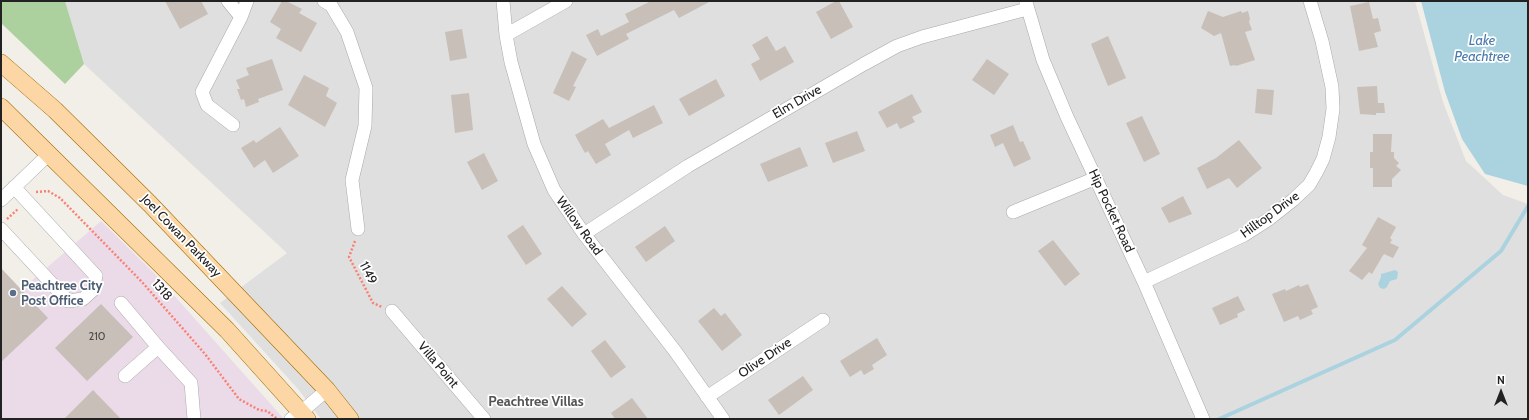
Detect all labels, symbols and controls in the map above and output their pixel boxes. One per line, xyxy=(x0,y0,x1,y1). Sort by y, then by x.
water label: Lake Peachtree xyxy=(1454,33,1510,66)
street label: Elm Drive xyxy=(770,82,824,122)
street label: Hip Pocket Road xyxy=(1085,167,1137,255)
street label: Hilltop Drive xyxy=(1238,189,1302,241)
street label: Joel Cowan Parkway xyxy=(138,191,224,281)
street label: Willow Road xyxy=(553,194,605,258)
street label: 1149 xyxy=(356,259,380,287)
street label: 1318 xyxy=(148,276,176,304)
place label: Peachtree City Post Office xyxy=(21,278,102,309)
marker: Peachtree City Post Office xyxy=(8,288,18,298)
house number: 210 xyxy=(88,330,106,344)
street label: Olive Drive xyxy=(735,335,795,381)
street label: Villa Point xyxy=(414,339,462,391)
north arrow xyxy=(1481,372,1521,412)
text: N xyxy=(1497,373,1505,387)
district label: Peachtree Villas xyxy=(488,394,584,410)

